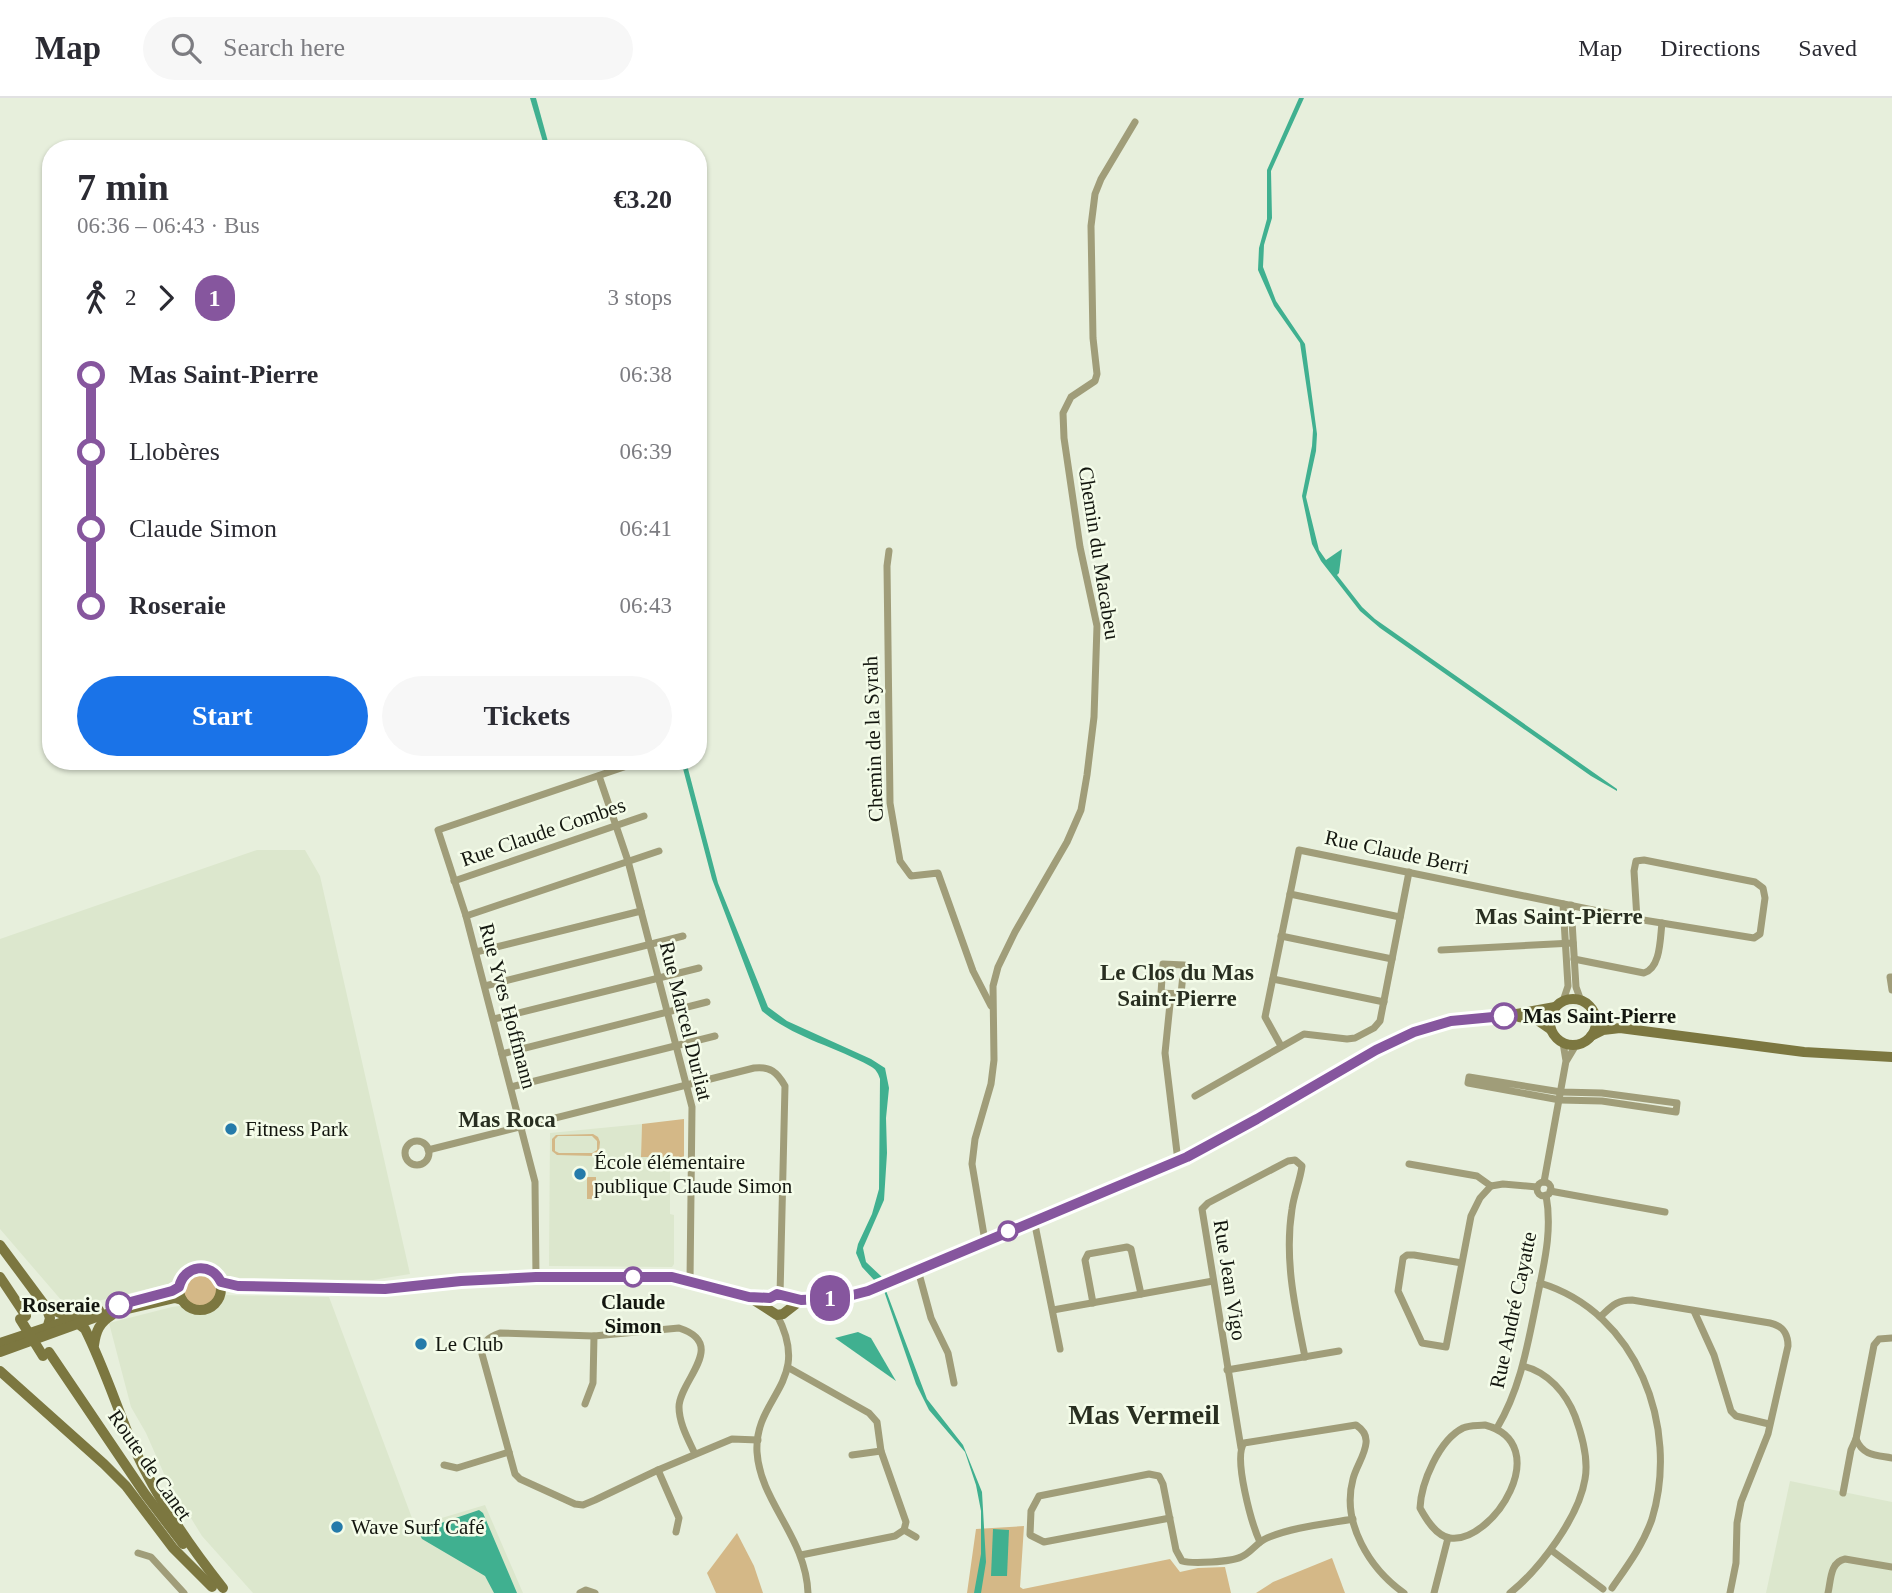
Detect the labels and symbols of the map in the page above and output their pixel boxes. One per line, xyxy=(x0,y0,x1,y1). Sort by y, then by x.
street label: Chemin du Macabeu xyxy=(1073,465,1125,642)
street label: Chemin de la Syrah xyxy=(858,655,888,822)
street label: Rue Claude Combes xyxy=(457,793,629,871)
street label: Rue Claude Berri xyxy=(1323,825,1472,879)
district label: Mas Saint-Pierre xyxy=(1475,904,1643,929)
street label: Rue Yves Hoffmann xyxy=(474,921,542,1092)
street label: Rue Marcel Durliat xyxy=(655,939,717,1103)
district label: Le Clos du Mas Saint-Pierre xyxy=(1100,960,1254,1011)
marker: Mas Saint-Pierre xyxy=(1491,1003,1517,1029)
place label: Mas Saint-Pierre xyxy=(1523,1004,1676,1028)
district label: Mas Roca xyxy=(458,1107,556,1132)
place label: Fitness Park xyxy=(245,1117,349,1141)
marker: Fitness Park xyxy=(223,1121,239,1137)
place label: École élémentaire publique Claude Simon xyxy=(594,1150,793,1198)
marker: École élémentaire publique Claude Simon xyxy=(572,1166,588,1182)
street label: Rue Jean Vigo xyxy=(1209,1218,1251,1342)
unlabelled marker xyxy=(998,1221,1018,1241)
street label: Rue André Cayatte xyxy=(1485,1229,1541,1391)
marker: Claude Simon xyxy=(623,1267,643,1287)
line badge: 1 xyxy=(807,1275,853,1321)
place label: Claude Simon xyxy=(601,1290,665,1338)
marker: Roseraie xyxy=(106,1292,132,1318)
place label: Roseraie xyxy=(22,1293,100,1317)
place label: Le Club xyxy=(435,1332,503,1356)
marker: Le Club xyxy=(413,1336,429,1352)
district label: Mas Vermeil xyxy=(1068,1399,1220,1430)
street label: Route de Canet xyxy=(103,1405,197,1525)
place label: Wave Surf Café xyxy=(351,1515,485,1539)
marker: Wave Surf Café xyxy=(329,1519,345,1535)

